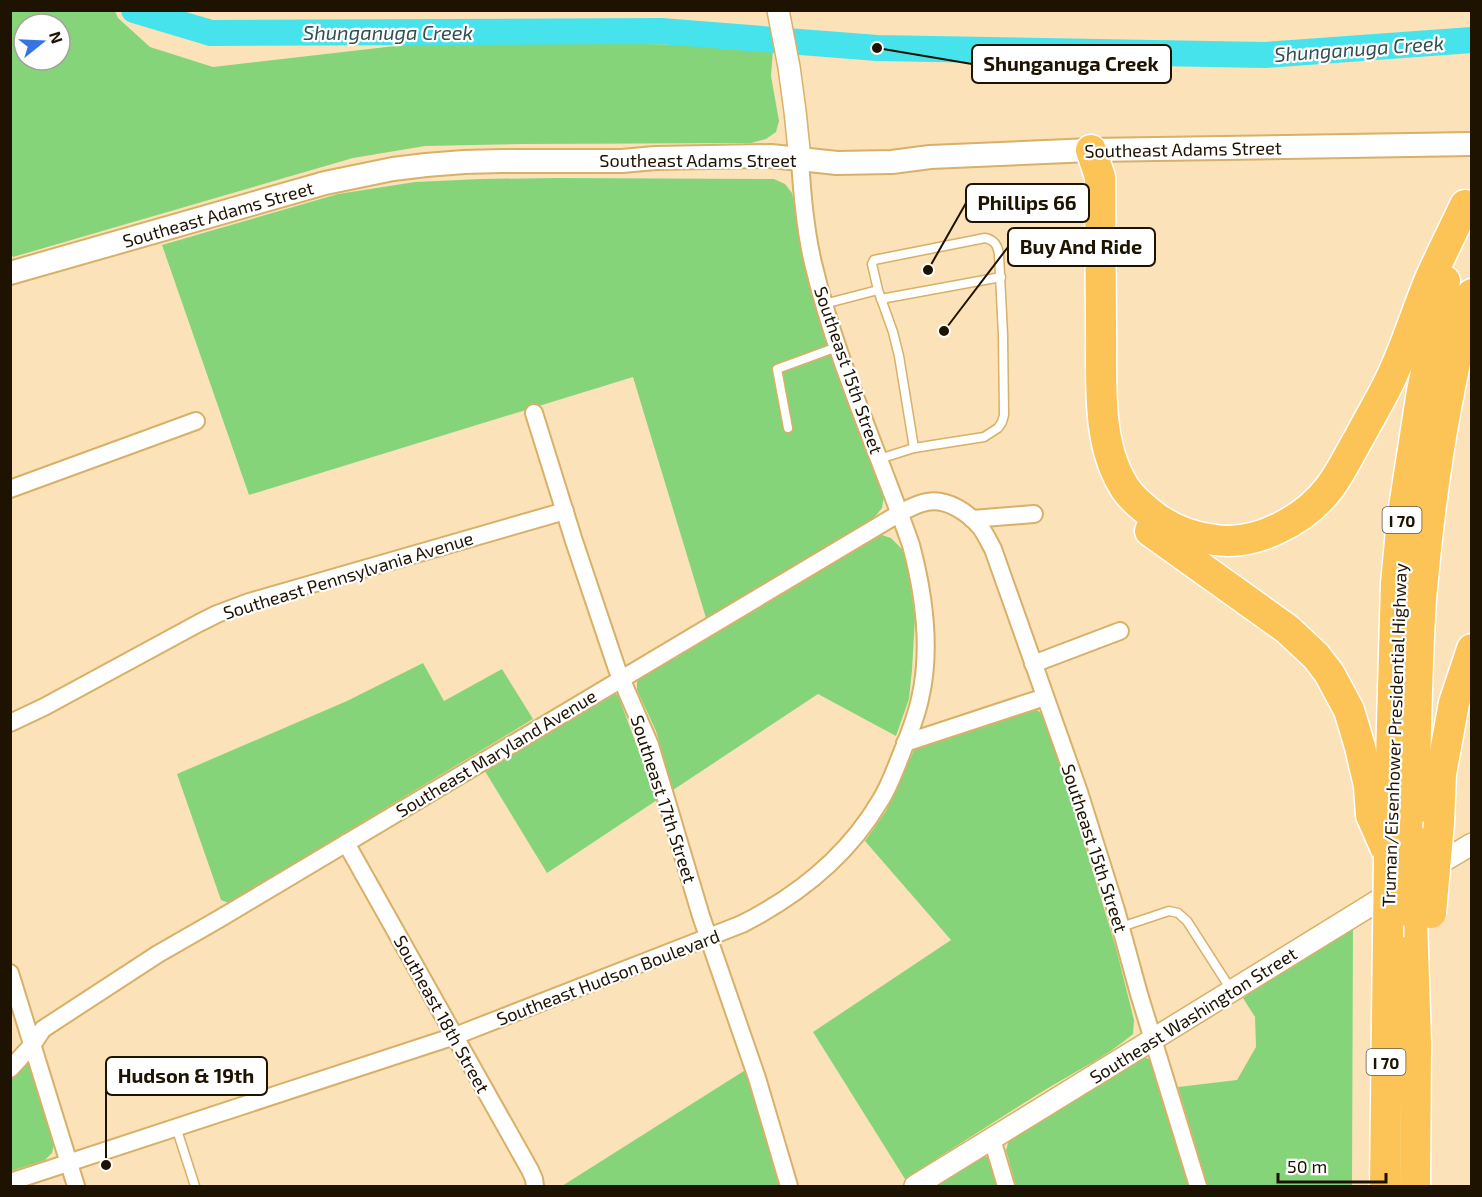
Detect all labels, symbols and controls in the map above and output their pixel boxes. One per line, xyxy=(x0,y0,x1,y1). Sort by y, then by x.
north arrow xyxy=(12,12,72,72)
water label: Shunganuga Creek xyxy=(303,20,473,44)
text: N xyxy=(46,29,68,46)
water label: Shunganuga Creek xyxy=(1273,30,1445,66)
callout: Shunganuga Creek xyxy=(972,45,1171,83)
text: Shunganuga Creek xyxy=(983,51,1160,75)
street label: Southeast Adams Street xyxy=(1084,136,1282,162)
street label: Southeast Adams Street xyxy=(599,149,797,171)
street label: Southeast Adams Street xyxy=(120,176,316,252)
callout: Phillips 66 xyxy=(966,184,1089,222)
text: Phillips 66 xyxy=(977,190,1077,214)
callout: Buy And Ride xyxy=(1008,228,1155,266)
text: Buy And Ride xyxy=(1020,234,1142,259)
street label: Southeast 15th Street xyxy=(810,283,888,457)
road number: I 70 xyxy=(1382,507,1422,533)
street label: Southeast Pennsylvania Avenue xyxy=(220,526,476,624)
street label: Truman/Eisenhower Presidential Highway xyxy=(1377,562,1411,907)
street label: Southeast Maryland Avenue xyxy=(392,684,600,822)
street label: Southeast 17th Street xyxy=(626,712,702,886)
street label: Southeast 15th Street xyxy=(1057,761,1133,935)
street label: Southeast Hudson Boulevard xyxy=(493,924,723,1030)
street label: Southeast 18th Street xyxy=(389,931,495,1097)
street label: Southeast Washington Street xyxy=(1085,942,1301,1088)
road number: I 70 xyxy=(1366,1049,1406,1075)
callout: Hudson & 19th xyxy=(106,1057,267,1095)
text: Hudson & 19th xyxy=(118,1063,254,1087)
scale bar xyxy=(1278,1146,1386,1184)
text: 50 m xyxy=(1287,1155,1327,1177)

